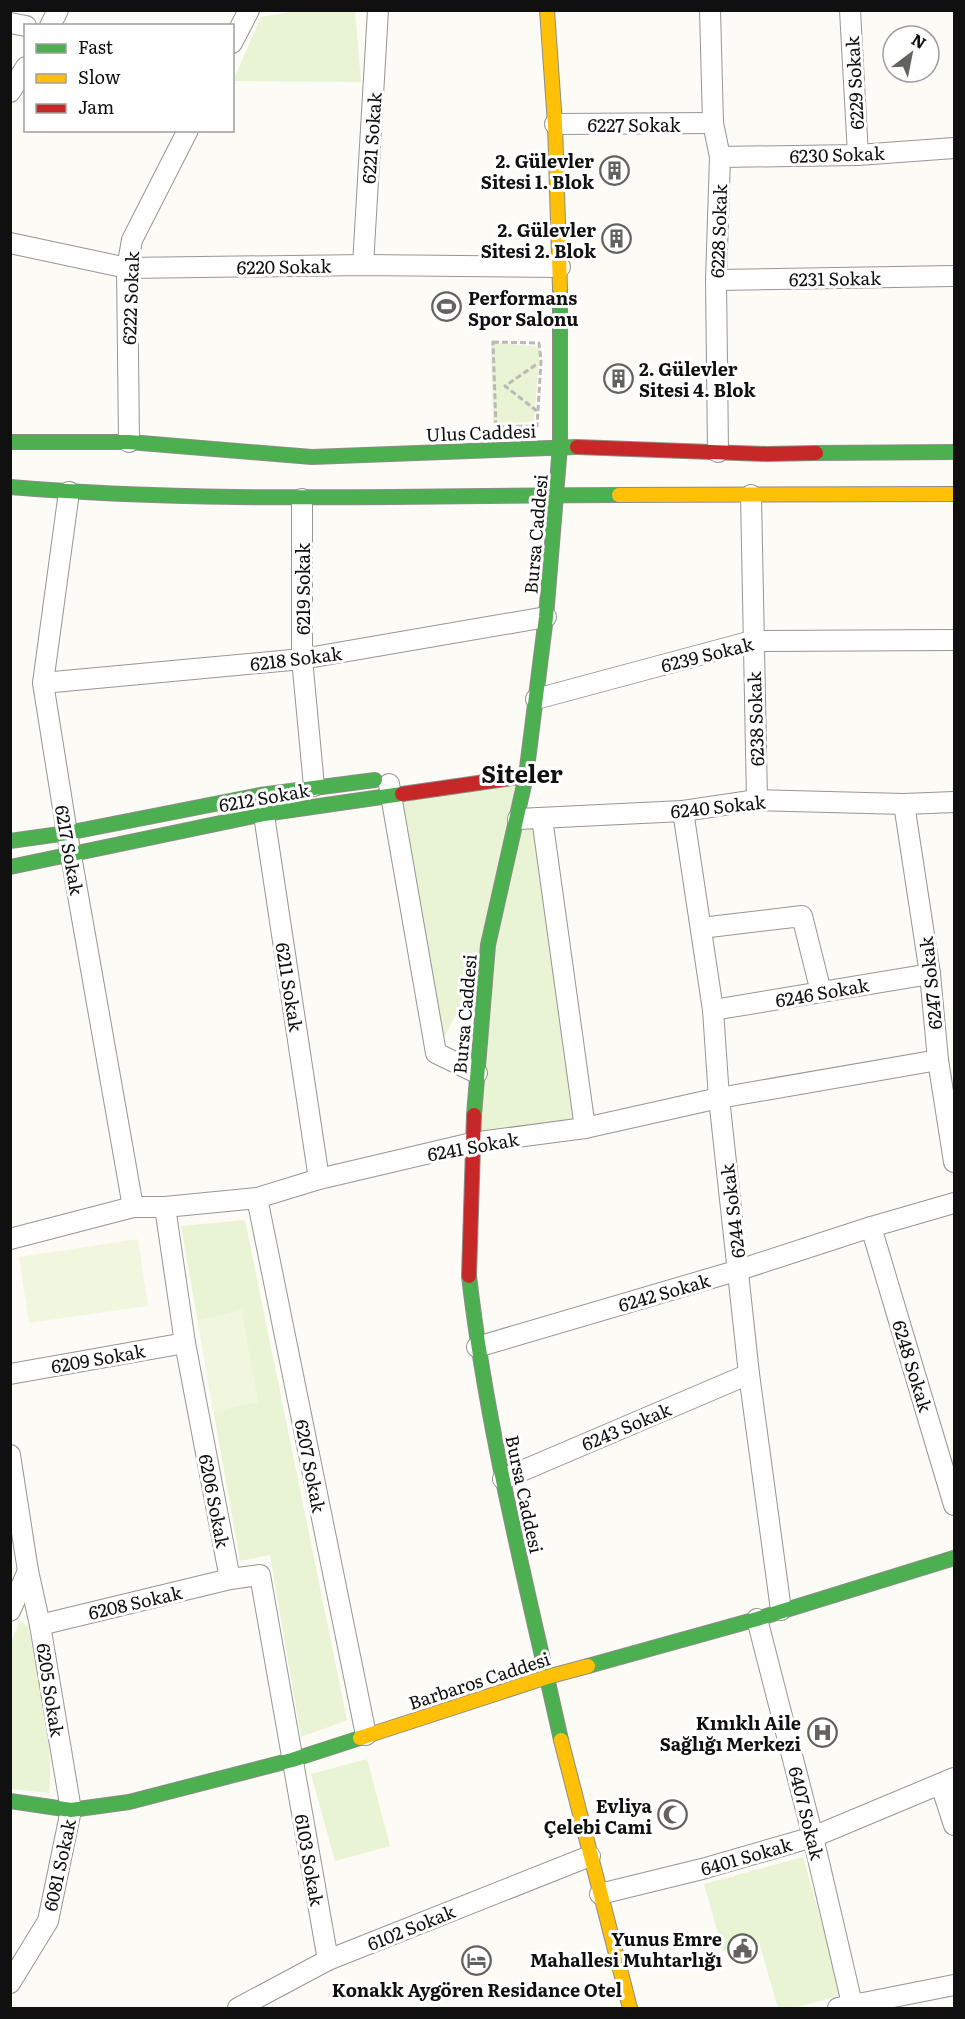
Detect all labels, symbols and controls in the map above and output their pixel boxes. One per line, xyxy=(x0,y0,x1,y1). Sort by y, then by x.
legend xyxy=(24,24,234,132)
north arrow xyxy=(881,24,941,84)
text: N xyxy=(907,27,932,54)
text: Fast xyxy=(78,33,114,60)
street label: 6229 Sokak xyxy=(838,35,870,130)
text: Slow xyxy=(78,63,121,90)
street label: 6221 Sokak xyxy=(354,90,388,185)
text: Jam xyxy=(78,93,114,120)
street label: 6227 Sokak xyxy=(587,111,682,138)
street label: 6230 Sokak xyxy=(789,139,886,169)
place label: 2. Gülevler Sitesi 1. Blok xyxy=(481,147,595,195)
building icon: 2. Gülevler Sitesi 1. Blok xyxy=(599,154,631,186)
street label: 6228 Sokak xyxy=(703,182,733,278)
place label: 2. Gülevler Sitesi 2. Blok xyxy=(481,216,597,264)
building icon: 2. Gülevler Sitesi 2. Blok xyxy=(601,223,633,255)
street label: 6222 Sokak xyxy=(115,250,145,345)
street label: 6220 Sokak xyxy=(236,252,333,280)
street label: 6231 Sokak xyxy=(789,264,882,292)
place label: Performans Spor Salonu xyxy=(468,284,578,332)
sports icon: Performans Spor Salonu xyxy=(431,291,463,323)
place label: 2. Gülevler Sitesi 4. Blok xyxy=(639,355,756,403)
building icon: 2. Gülevler Sitesi 4. Blok xyxy=(602,362,634,394)
street label: Ulus Caddesi xyxy=(425,417,537,447)
street label: Bursa Caddesi xyxy=(516,473,554,595)
street label: 6219 Sokak xyxy=(289,542,316,635)
street label: 6239 Sokak xyxy=(658,629,757,678)
street label: 6218 Sokak xyxy=(249,639,344,677)
street label: 6238 Sokak xyxy=(740,670,770,767)
district label: Siteler xyxy=(481,755,563,790)
street label: 6212 Sokak xyxy=(217,776,312,818)
street label: 6240 Sokak xyxy=(669,787,768,824)
street label: 6217 Sokak xyxy=(49,803,91,898)
street label: 6247 Sokak xyxy=(912,934,948,1031)
street label: 6211 Sokak xyxy=(270,941,311,1034)
street label: Bursa Caddesi xyxy=(445,953,483,1075)
street label: 6246 Sokak xyxy=(773,970,872,1014)
street label: 6241 Sokak xyxy=(425,1125,522,1167)
street label: 6244 Sokak xyxy=(713,1161,751,1260)
street label: 6242 Sokak xyxy=(615,1266,714,1318)
street label: 6248 Sokak xyxy=(886,1317,940,1416)
street label: 6209 Sokak xyxy=(49,1336,148,1380)
street label: 6243 Sokak xyxy=(577,1395,676,1457)
street label: 6207 Sokak xyxy=(289,1417,333,1516)
street label: Bursa Caddesi xyxy=(499,1432,551,1556)
street label: 6206 Sokak xyxy=(193,1452,238,1551)
street label: 6208 Sokak xyxy=(85,1578,186,1626)
street label: 6205 Sokak xyxy=(30,1641,72,1740)
street label: Barbaros Caddesi xyxy=(405,1644,553,1716)
place label: Kınıklı Aile Sağlığı Merkezi xyxy=(660,1709,801,1757)
hospital icon: Kınıklı Aile Sağlığı Merkezi xyxy=(806,1716,838,1748)
street label: 6407 Sokak xyxy=(782,1763,832,1864)
place label: Evliya Çelebi Cami xyxy=(544,1792,653,1840)
mosque icon: Evliya Çelebi Cami xyxy=(657,1799,689,1831)
street label: 6103 Sokak xyxy=(289,1812,332,1909)
street label: 6081 Sokak xyxy=(36,1815,82,1914)
street label: 6401 Sokak xyxy=(697,1830,796,1882)
street label: 6102 Sokak xyxy=(363,1897,460,1957)
place label: Yunus Emre Mahallesi Muhtarlığı xyxy=(530,1925,722,1973)
public building icon: Yunus Emre Mahallesi Muhtarlığı xyxy=(727,1932,759,1964)
hotel icon: Konakk Aygören Residance Otel xyxy=(461,1944,493,1976)
place label: Konakk Aygören Residance Otel xyxy=(332,1976,623,2003)

